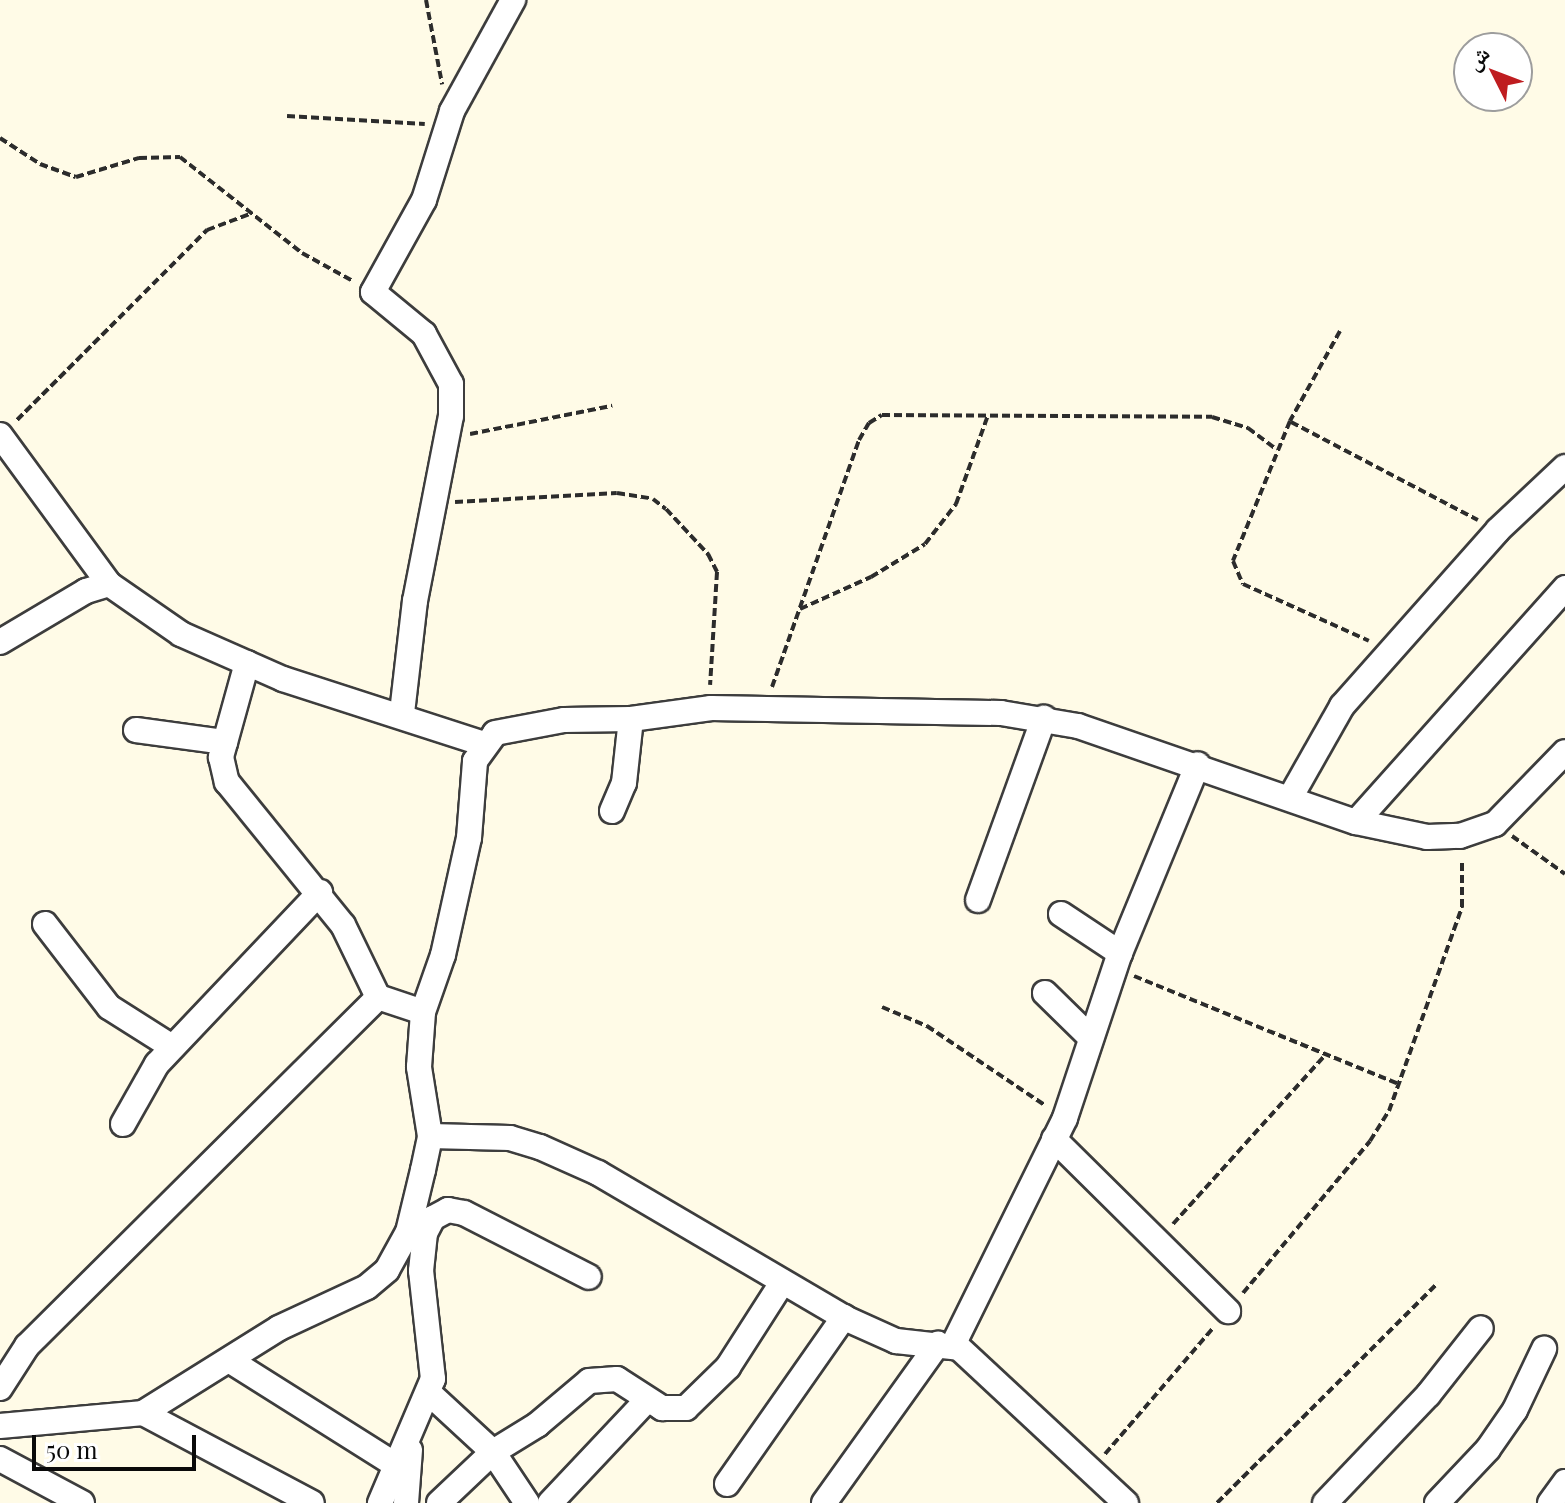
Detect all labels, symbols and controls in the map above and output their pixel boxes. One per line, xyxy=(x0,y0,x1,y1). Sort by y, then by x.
north arrow xyxy=(1453,32,1533,112)
text: ش xyxy=(1458,39,1496,76)
scale bar xyxy=(36,1419,200,1469)
text: 50 m xyxy=(46,1433,98,1465)

